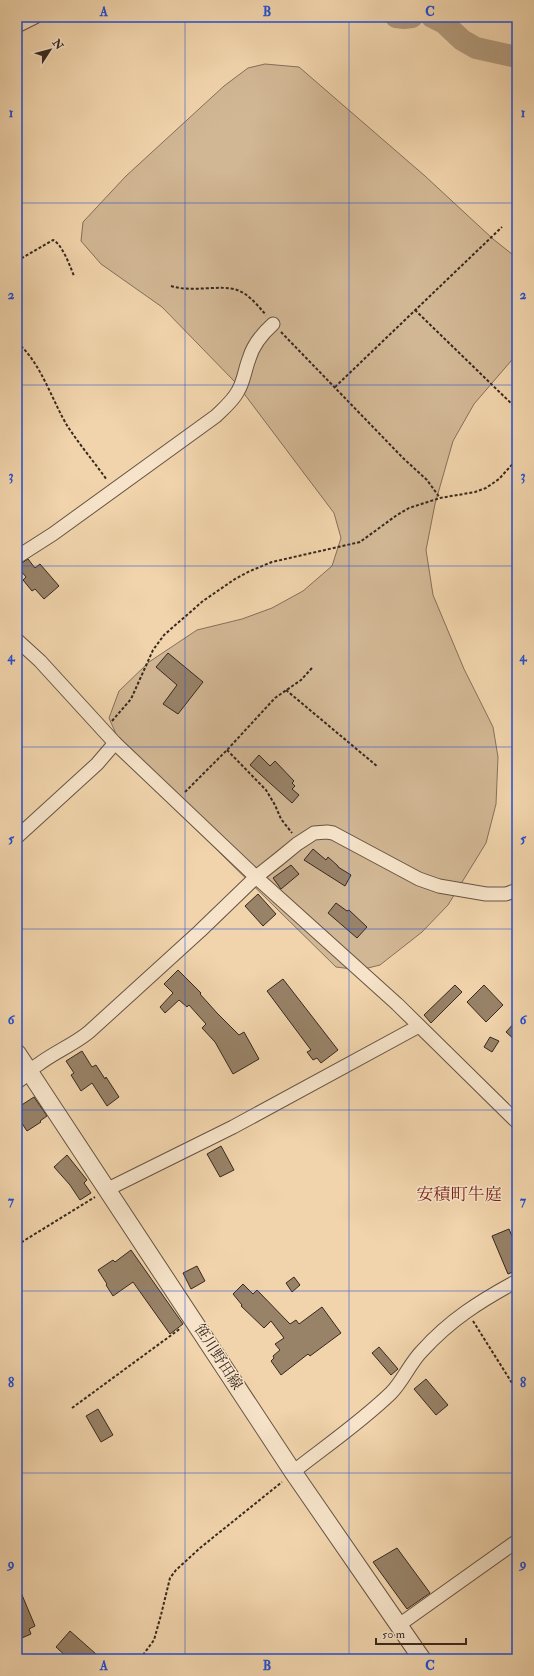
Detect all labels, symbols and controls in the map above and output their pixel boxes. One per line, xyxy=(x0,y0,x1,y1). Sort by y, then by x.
text: A xyxy=(99,4,109,20)
text: B xyxy=(263,4,271,20)
text: C xyxy=(425,4,435,20)
north arrow xyxy=(30,30,70,70)
text: N xyxy=(49,36,67,53)
text: 1 xyxy=(9,105,14,121)
text: 1 xyxy=(521,105,526,121)
text: 2 xyxy=(8,287,15,303)
text: 2 xyxy=(520,287,527,303)
text: 3 xyxy=(9,468,14,484)
text: 3 xyxy=(521,468,526,484)
text: 4 xyxy=(6,649,15,665)
text: 4 xyxy=(518,649,527,665)
text: 5 xyxy=(8,831,14,847)
text: 5 xyxy=(520,831,526,847)
text: 6 xyxy=(8,1012,16,1028)
text: 6 xyxy=(520,1012,528,1028)
district label: 安積町牛庭 xyxy=(417,1184,502,1205)
text: 7 xyxy=(8,1193,15,1209)
text: 7 xyxy=(520,1193,527,1209)
street label: 笹川野田線 xyxy=(190,1320,246,1394)
text: 8 xyxy=(8,1375,14,1391)
text: 8 xyxy=(520,1375,526,1391)
text: 9 xyxy=(6,1556,15,1572)
text: 9 xyxy=(518,1556,527,1572)
scale bar xyxy=(376,1620,466,1646)
text: 50 m xyxy=(382,1627,406,1642)
text: A xyxy=(99,1658,109,1674)
text: B xyxy=(263,1658,271,1674)
text: C xyxy=(425,1658,435,1674)

